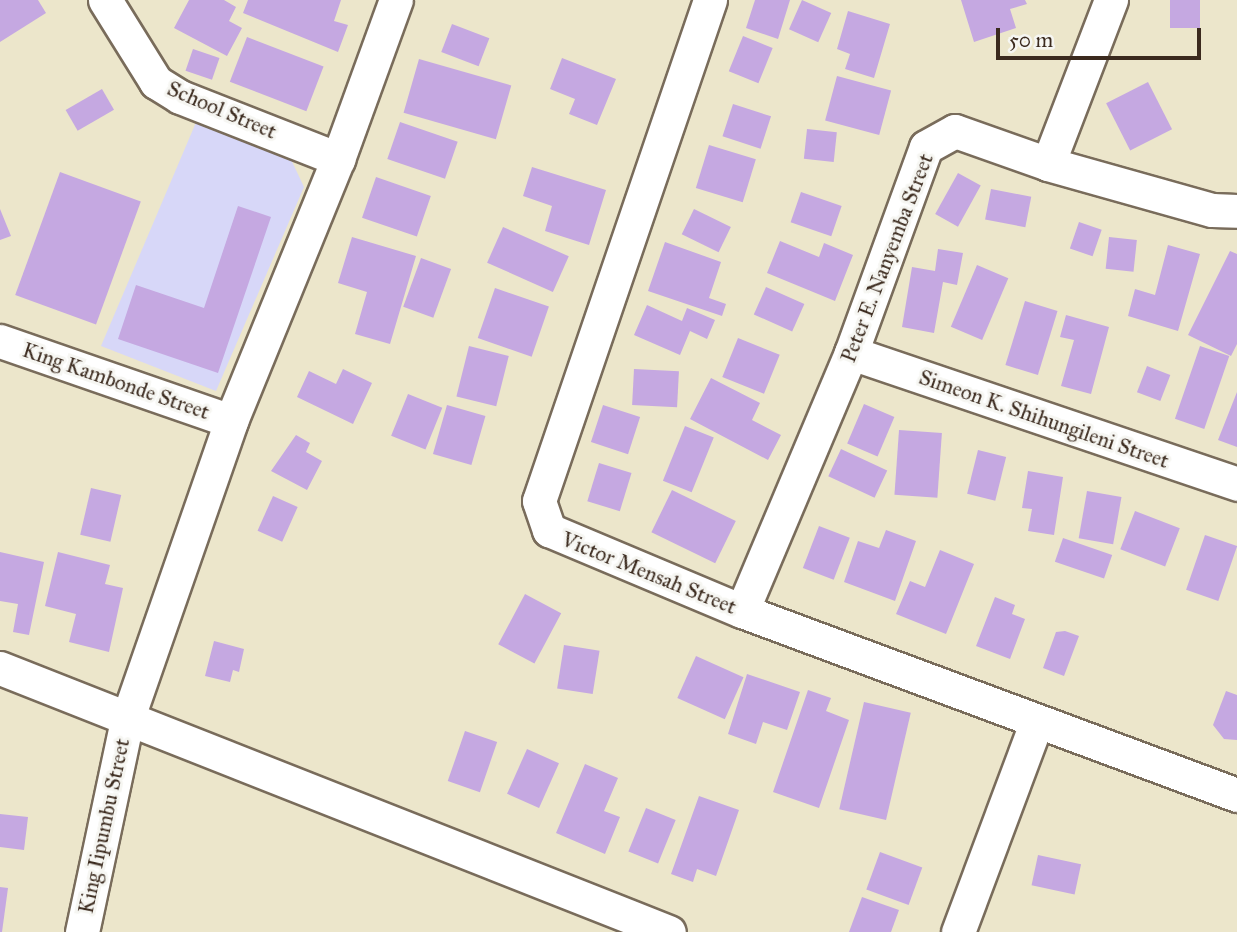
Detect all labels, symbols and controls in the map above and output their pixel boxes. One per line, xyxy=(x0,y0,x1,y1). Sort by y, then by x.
scale bar xyxy=(999,14,1204,58)
text: 50 m xyxy=(1009,27,1053,53)
street label: School Street xyxy=(164,76,280,144)
street label: Peter E. Nanyemba Street xyxy=(836,150,938,366)
street label: King Kambonde Street xyxy=(19,337,213,425)
street label: Simeon K. Shihungileni Street xyxy=(916,364,1172,474)
street label: Victor Mensah Street xyxy=(558,526,740,620)
street label: King Iipumbu Street xyxy=(73,736,135,916)

